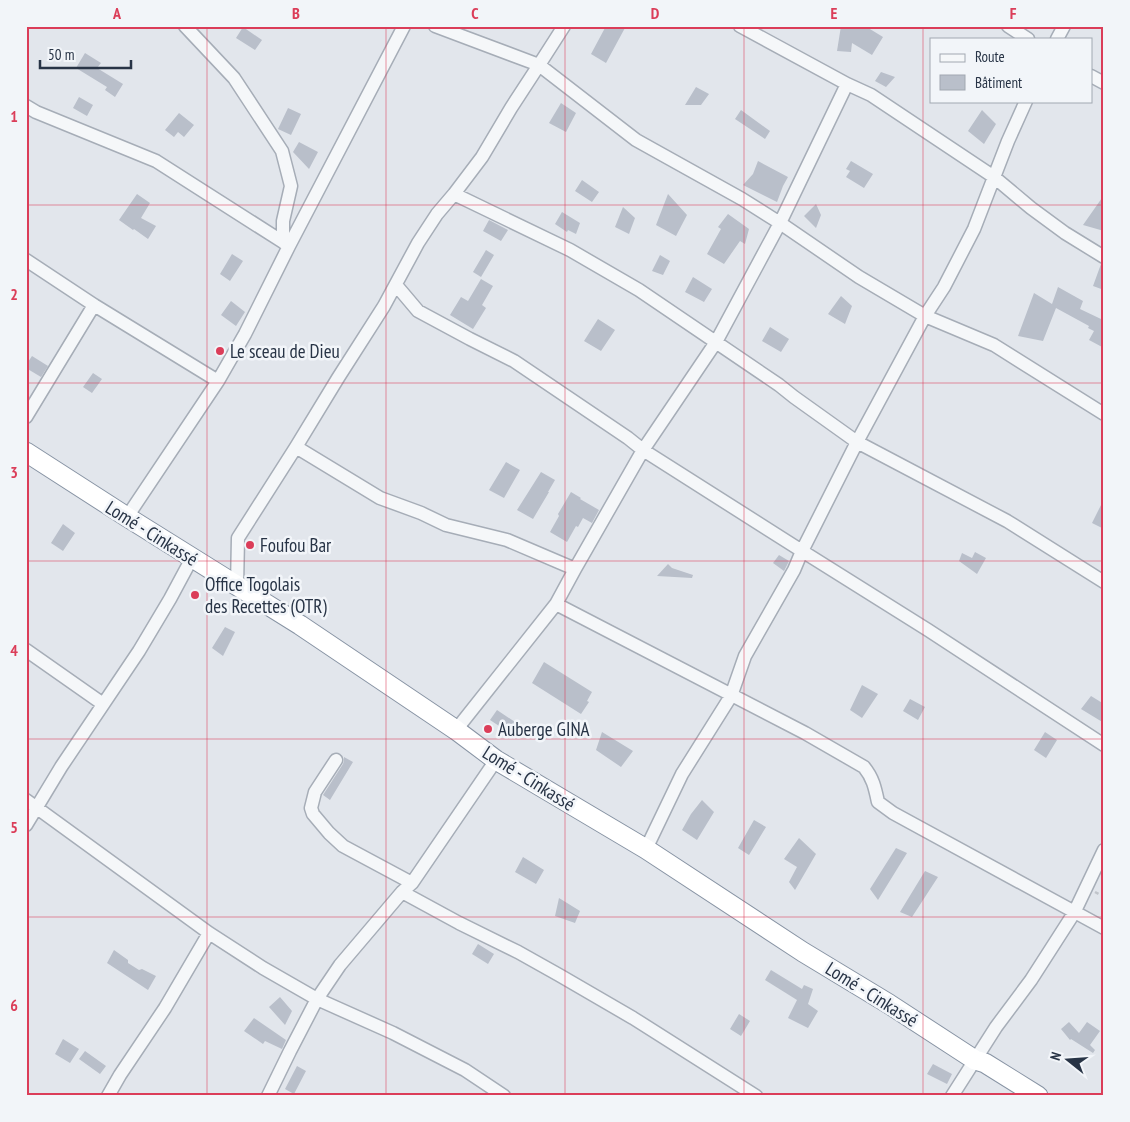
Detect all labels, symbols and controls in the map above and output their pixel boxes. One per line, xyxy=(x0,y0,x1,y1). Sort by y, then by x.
text: A xyxy=(112,3,122,23)
text: B xyxy=(292,3,300,23)
text: C xyxy=(471,3,479,23)
text: D xyxy=(651,3,660,23)
text: E xyxy=(831,3,838,23)
text: F xyxy=(1010,3,1017,23)
scale bar xyxy=(40,38,131,70)
legend xyxy=(930,38,1092,102)
text: 50 m xyxy=(48,45,74,64)
text: Route xyxy=(975,47,1005,66)
text: Bâtiment xyxy=(975,73,1022,92)
text: 1 xyxy=(10,106,18,126)
text: 2 xyxy=(10,284,18,304)
place label: Le sceau de Dieu xyxy=(230,339,340,363)
marker: Le sceau de Dieu xyxy=(214,345,226,357)
text: 3 xyxy=(10,462,18,482)
street label: Lomé - Cinkassé xyxy=(101,495,203,571)
place label: Foufou Bar xyxy=(260,533,332,557)
marker: Foufou Bar xyxy=(244,539,256,551)
place label: Office Togolais des Recettes (OTR) xyxy=(205,572,327,618)
marker: Office Togolais des Recettes (OTR) xyxy=(189,589,201,601)
text: 4 xyxy=(10,640,18,660)
place label: Auberge GINA xyxy=(498,717,590,741)
marker: Auberge GINA xyxy=(482,723,494,735)
street label: Lomé - Cinkassé xyxy=(478,740,580,816)
text: 5 xyxy=(10,817,18,837)
street label: Lomé - Cinkassé xyxy=(821,956,923,1032)
text: 6 xyxy=(10,995,18,1015)
north arrow xyxy=(1042,1034,1092,1084)
text: N xyxy=(1046,1050,1065,1062)

